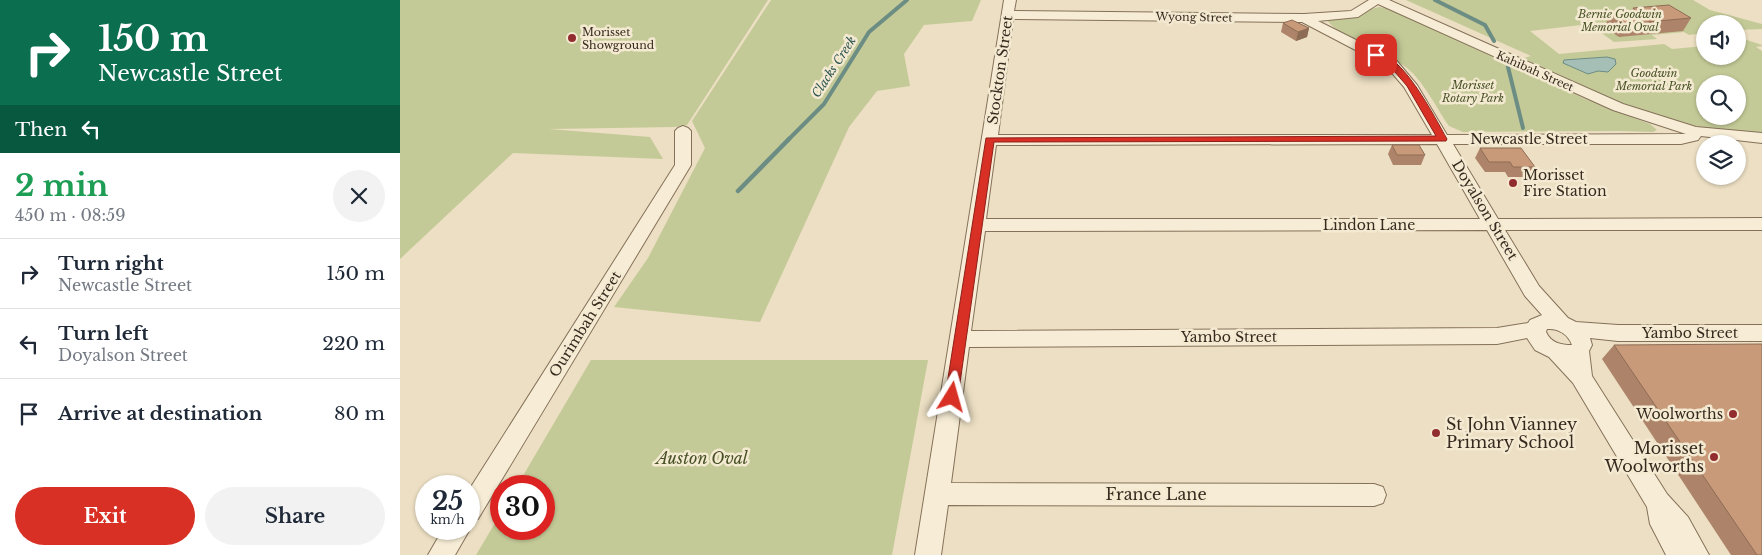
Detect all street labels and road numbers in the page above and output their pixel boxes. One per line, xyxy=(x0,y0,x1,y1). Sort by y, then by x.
street label: Wyong Street xyxy=(1154,9,1233,25)
street label: Stockton Street xyxy=(983,14,1017,126)
street label: Kahibah Street xyxy=(1494,48,1577,95)
street label: Newcastle Street xyxy=(1470,130,1588,148)
street label: Doyalson Street xyxy=(1448,157,1522,264)
street label: Lindon Lane xyxy=(1323,216,1415,234)
street label: Ourimbah Street xyxy=(545,267,625,380)
street label: Yambo Street xyxy=(1641,324,1739,342)
street label: Yambo Street xyxy=(1180,328,1278,346)
street label: France Lane xyxy=(1105,484,1207,504)

